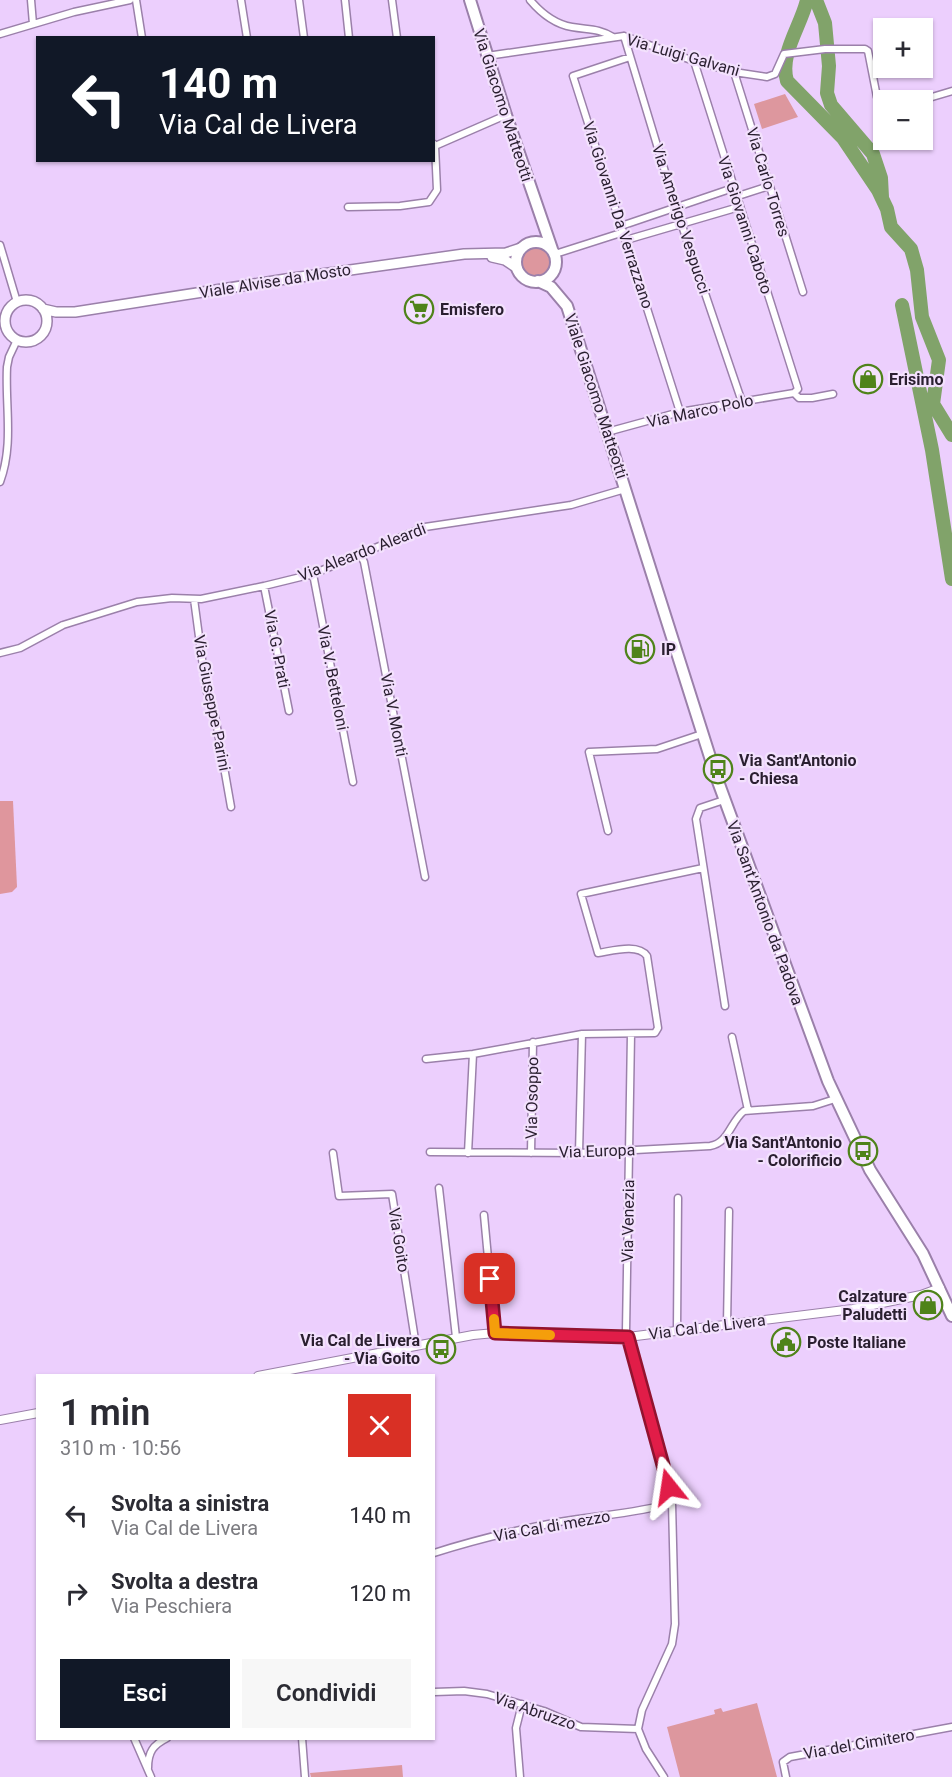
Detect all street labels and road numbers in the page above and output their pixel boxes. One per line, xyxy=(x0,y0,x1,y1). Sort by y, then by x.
street label: Via Giacomo Matteotti xyxy=(469,26,537,184)
street label: Via Luigi Galvani xyxy=(624,30,742,80)
street label: Via Giovanni Da Verrazzano xyxy=(579,119,657,311)
street label: Via Carlo Torres xyxy=(742,125,794,239)
street label: Via Amerigo Vespucci xyxy=(648,142,714,296)
street label: Via Giovanni Caboto xyxy=(714,154,776,296)
street label: Viale Alvise da Mosto xyxy=(198,260,352,302)
street label: Viale Giacomo Matteotti xyxy=(560,311,632,481)
street label: Via Marco Polo xyxy=(645,390,755,432)
street label: Via Aleardo Aleardi xyxy=(295,519,429,585)
street label: Via G. Prati xyxy=(260,608,294,690)
street label: Via V. Betteloni xyxy=(314,624,352,732)
street label: Via Giuseppe Parini xyxy=(189,633,235,773)
street label: Via V. Monti xyxy=(377,672,411,758)
street label: Via Sant'Antonio da Padova xyxy=(723,818,807,1008)
street label: Via Osoppo xyxy=(522,1057,542,1139)
street label: Via Europa xyxy=(558,1140,636,1162)
street label: Via Venezia xyxy=(618,1179,638,1263)
street label: Via Goito xyxy=(385,1206,413,1274)
street label: Via Cal de Livera xyxy=(647,1310,767,1344)
street label: Via Cal di mezzo xyxy=(492,1506,612,1546)
street label: Via Abruzzo xyxy=(492,1688,578,1734)
street label: Via del Cimitero xyxy=(802,1725,916,1763)

